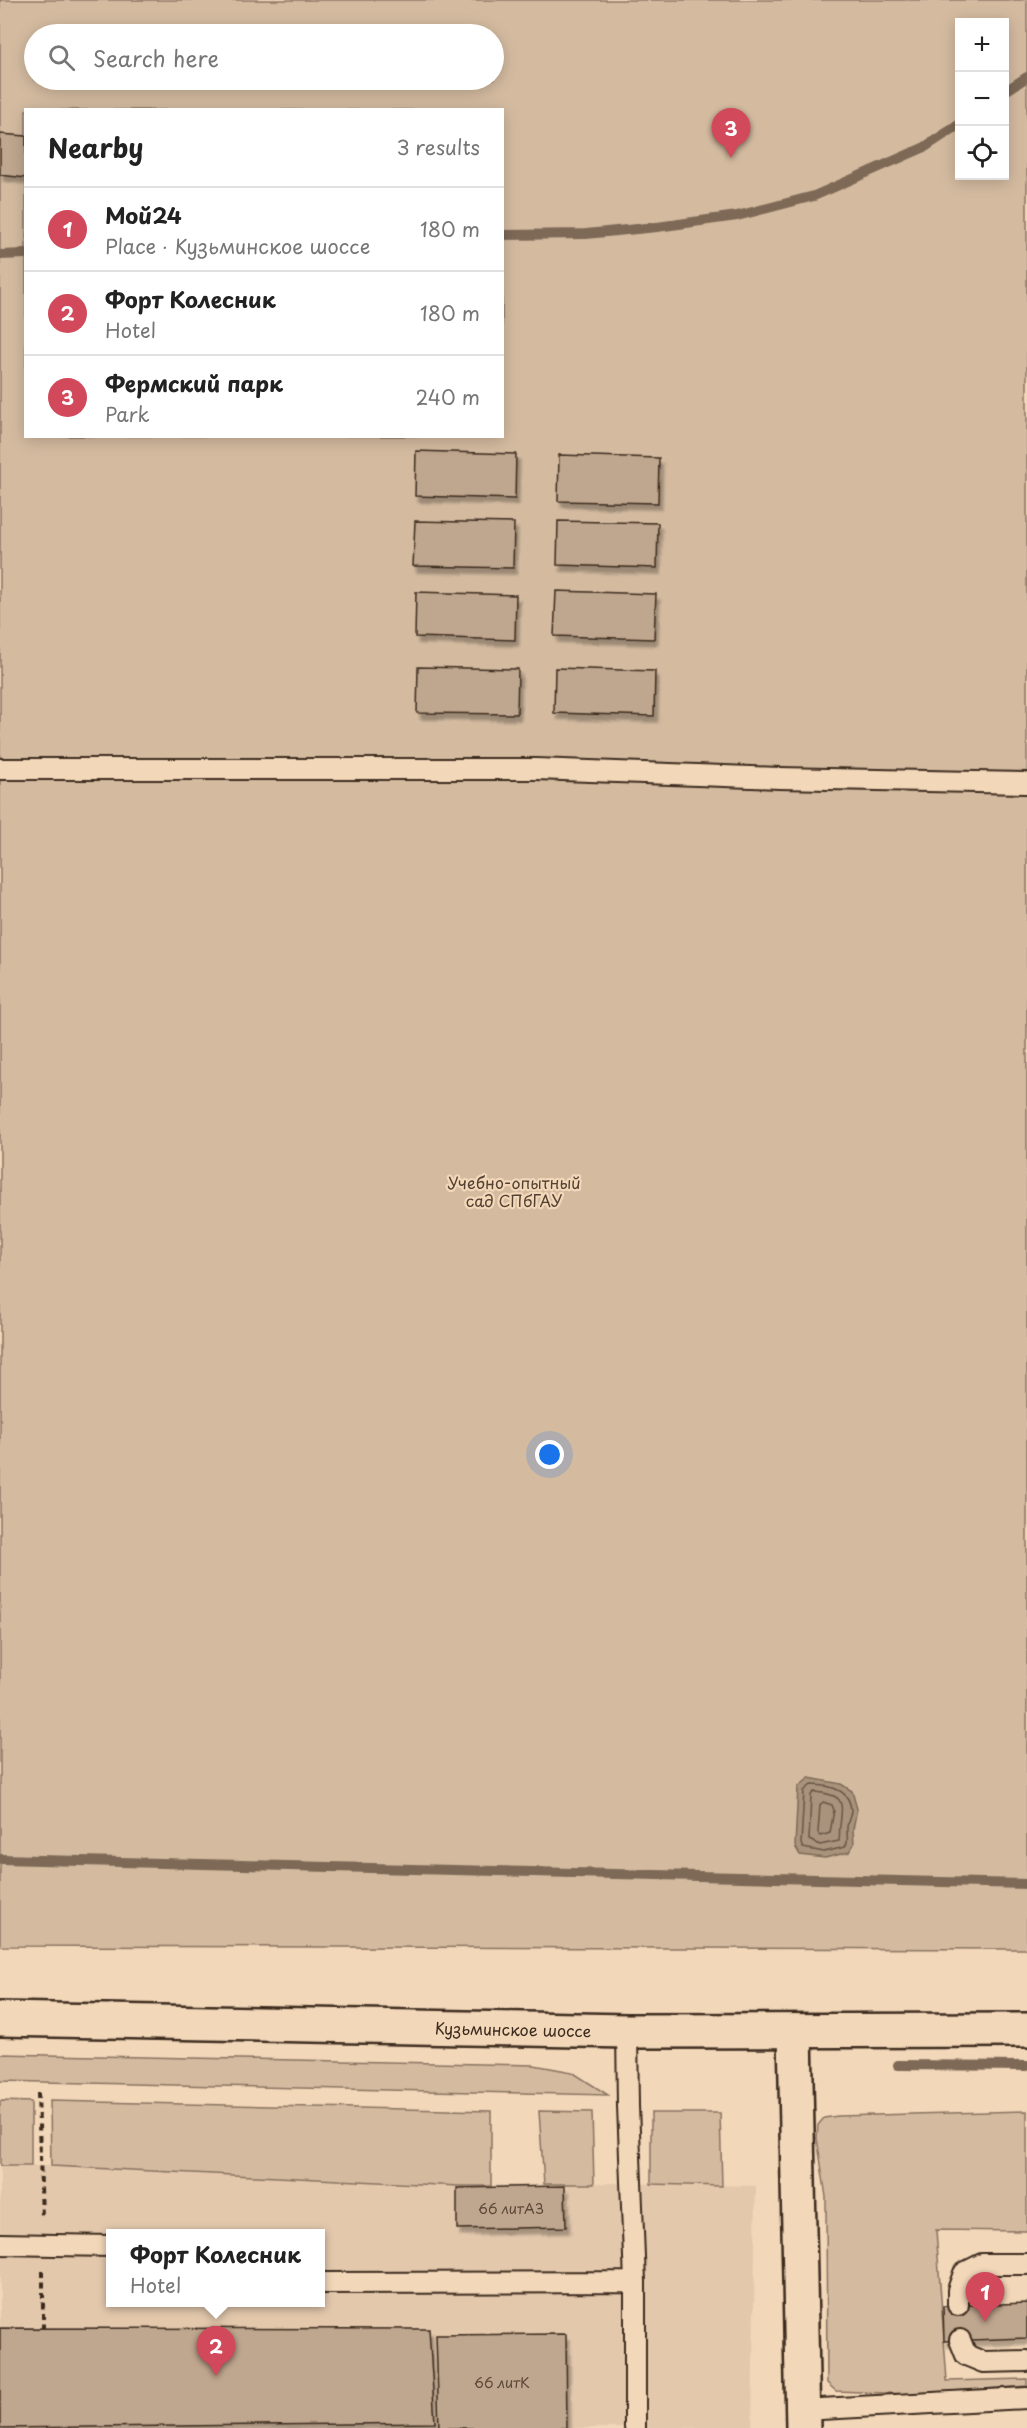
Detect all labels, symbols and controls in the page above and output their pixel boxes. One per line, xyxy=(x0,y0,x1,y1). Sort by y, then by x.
map controls xyxy=(955,18,1009,180)
button: + xyxy=(955,18,1009,72)
search box xyxy=(24,24,504,90)
icon: search xyxy=(45,41,78,74)
text: Search here xyxy=(93,41,219,74)
button: − xyxy=(955,72,1009,126)
pin: 3 xyxy=(712,108,750,158)
button: locate xyxy=(955,126,1009,180)
text: Nearby xyxy=(48,128,143,167)
text: 3 results xyxy=(397,132,480,162)
text: Мой24 xyxy=(105,198,182,231)
text: 1 xyxy=(63,214,72,244)
text: 180 m xyxy=(420,214,480,244)
text: Place · Кузьминское шоссе xyxy=(105,231,370,261)
text: Форт Колесник xyxy=(105,282,276,315)
text: 2 xyxy=(60,298,75,328)
text: 180 m xyxy=(420,298,480,328)
text: Hotel xyxy=(105,315,156,345)
text: Фермский парк xyxy=(105,366,283,399)
text: 3 xyxy=(61,382,74,412)
text: 240 m xyxy=(415,382,480,412)
text: Park xyxy=(105,399,150,429)
park label: Учебно-опытный сад СПбГАУ xyxy=(447,1170,581,1212)
your location xyxy=(535,1440,564,1469)
street label: Кузьминское шоссе xyxy=(434,2015,591,2042)
house number: 66 литА3 xyxy=(478,2198,544,2219)
popup xyxy=(106,2229,325,2307)
text: Форт Колесник xyxy=(130,2237,301,2270)
text: Hotel xyxy=(130,2270,181,2300)
pin: 1 xyxy=(966,2272,1004,2322)
pin: 2 xyxy=(196,2326,236,2376)
house number: 66 литК xyxy=(474,2372,530,2393)

